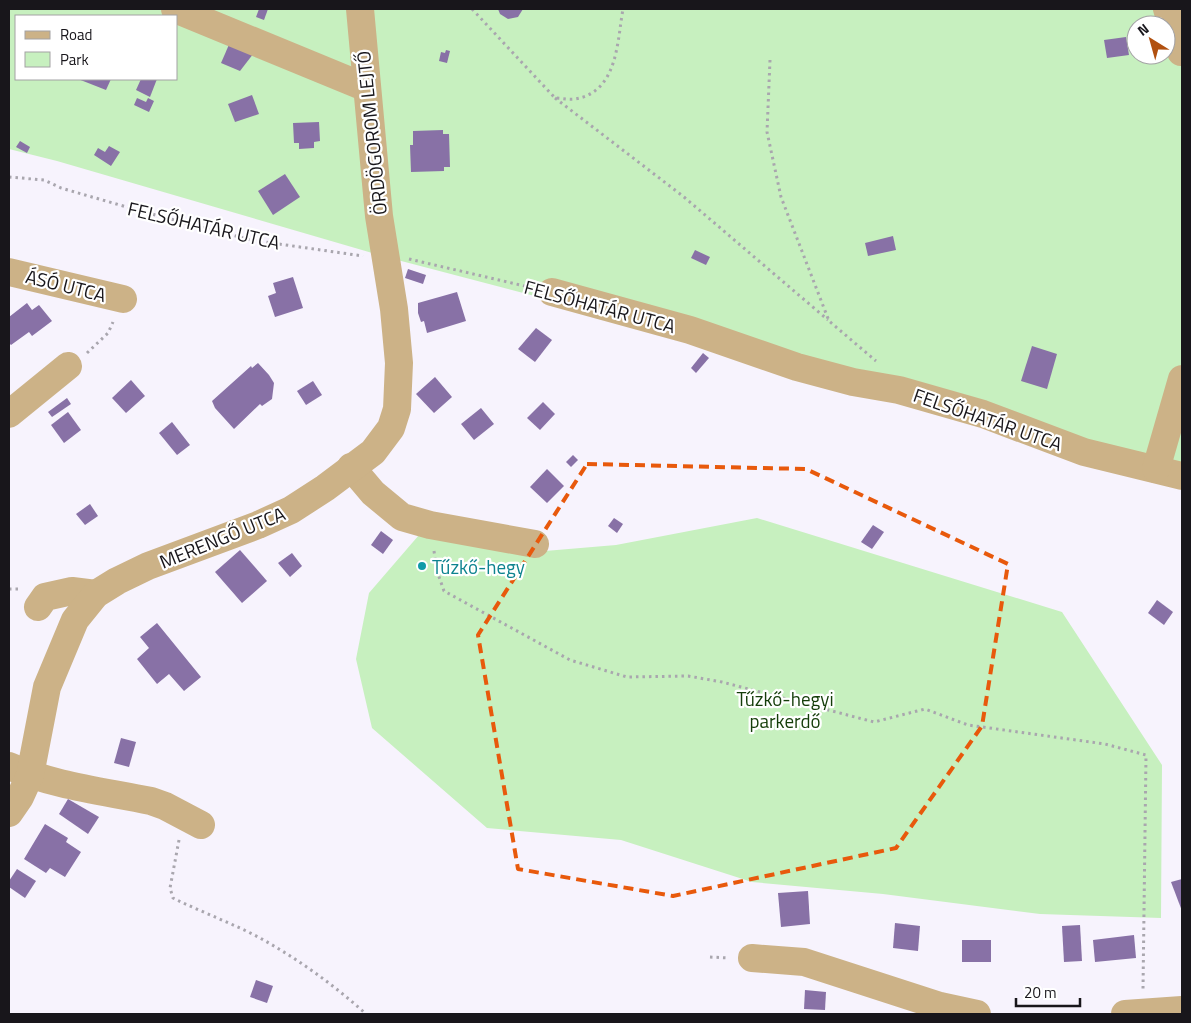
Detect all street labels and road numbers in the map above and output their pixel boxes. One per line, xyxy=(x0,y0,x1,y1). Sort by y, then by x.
street label: ÖRDÖGOROM LEJTŐ xyxy=(348,49,394,217)
street label: FELSŐHATÁR UTCA xyxy=(125,193,283,257)
street label: ÁSÓ UTCA xyxy=(23,261,109,309)
street label: FELSŐHATÁR UTCA xyxy=(521,272,679,340)
street label: FELSŐHATÁR UTCA xyxy=(910,380,1066,458)
street label: MERENGŐ UTCA xyxy=(155,499,289,575)

